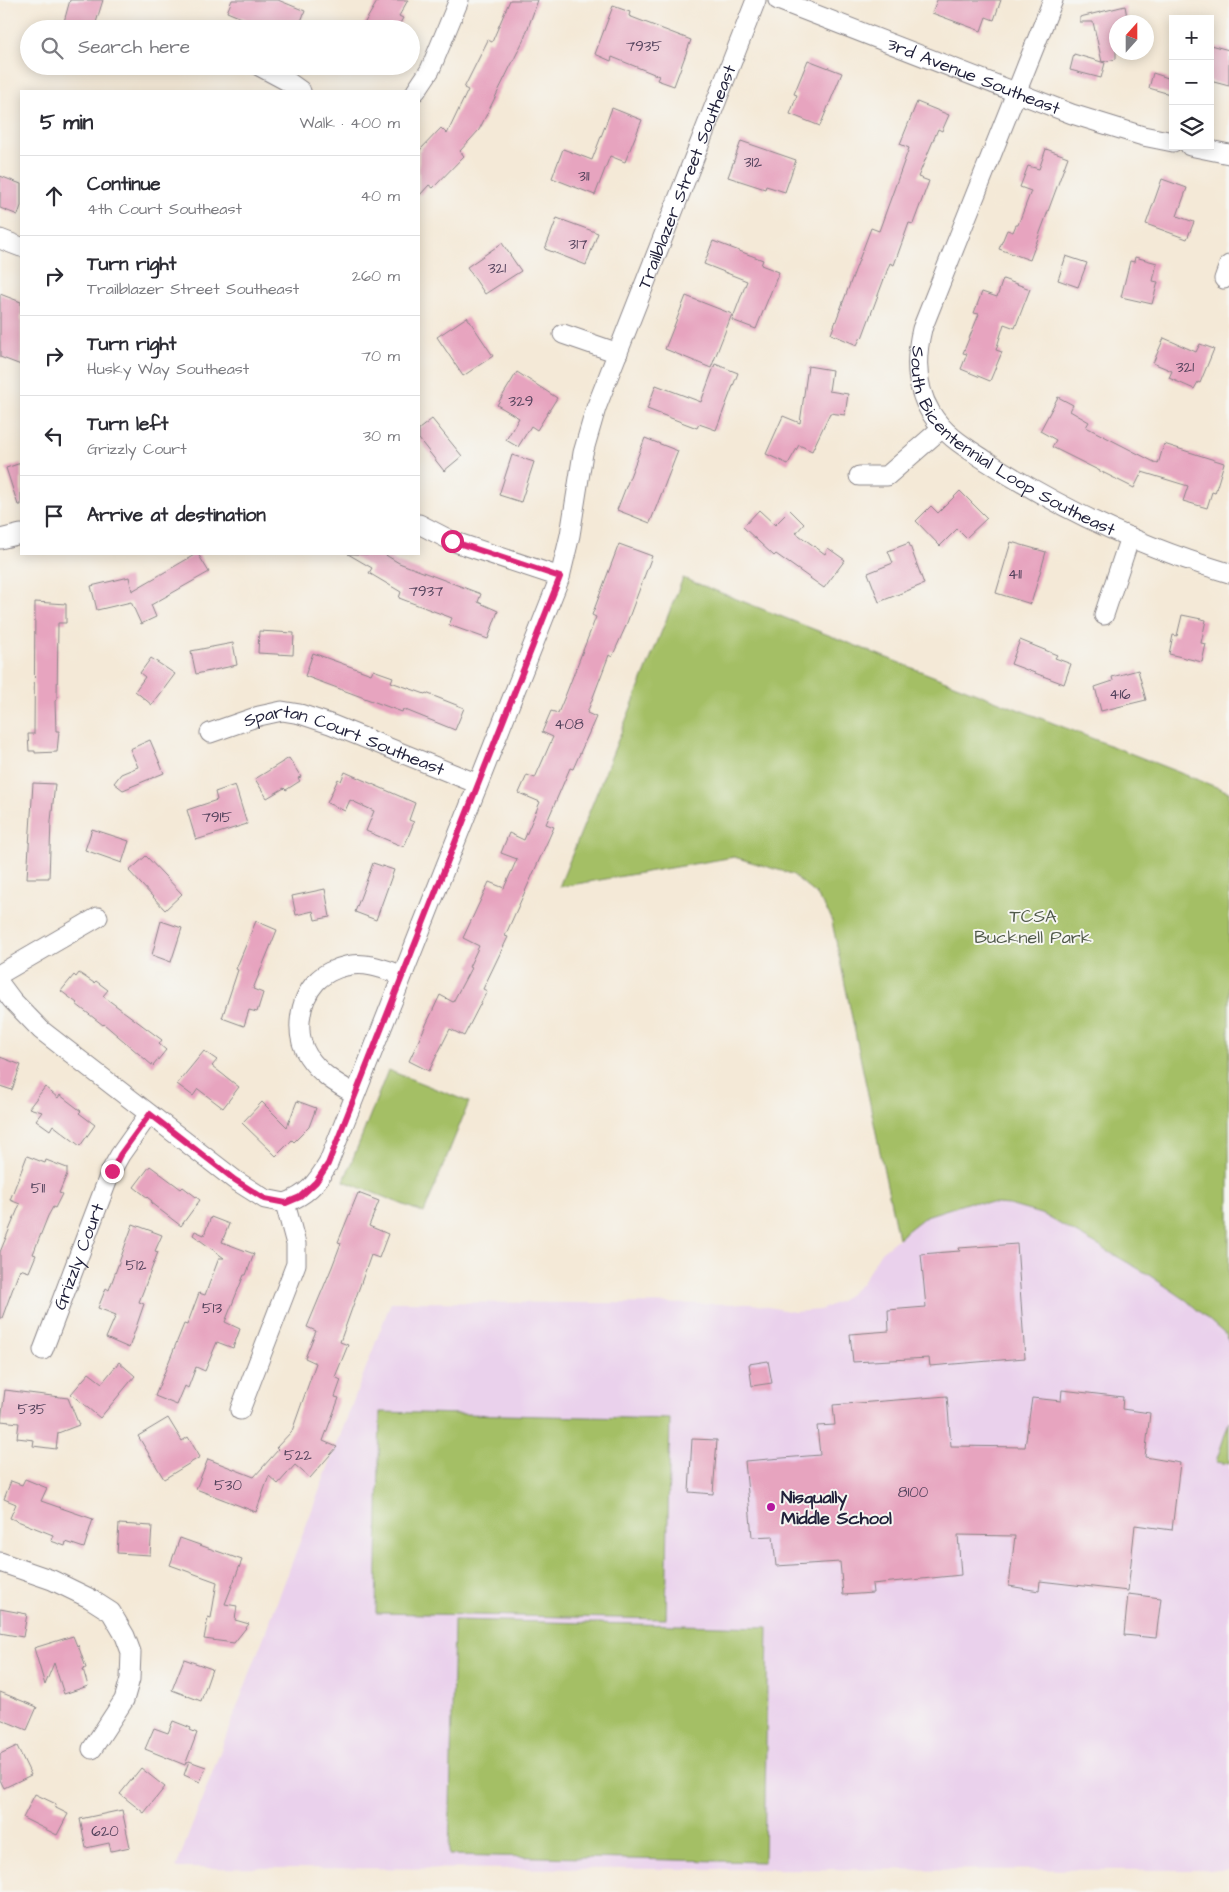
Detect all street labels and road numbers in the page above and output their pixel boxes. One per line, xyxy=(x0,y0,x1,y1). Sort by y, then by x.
street label: 3rd Avenue Southeast xyxy=(884,32,1064,121)
street label: Trailblazer Street Southeast xyxy=(632,61,743,293)
street label: South Bicentennial Loop Southeast xyxy=(905,345,1120,543)
street label: Spartan Court Southeast xyxy=(240,699,449,782)
street label: Grizzly Court xyxy=(47,1199,111,1314)

